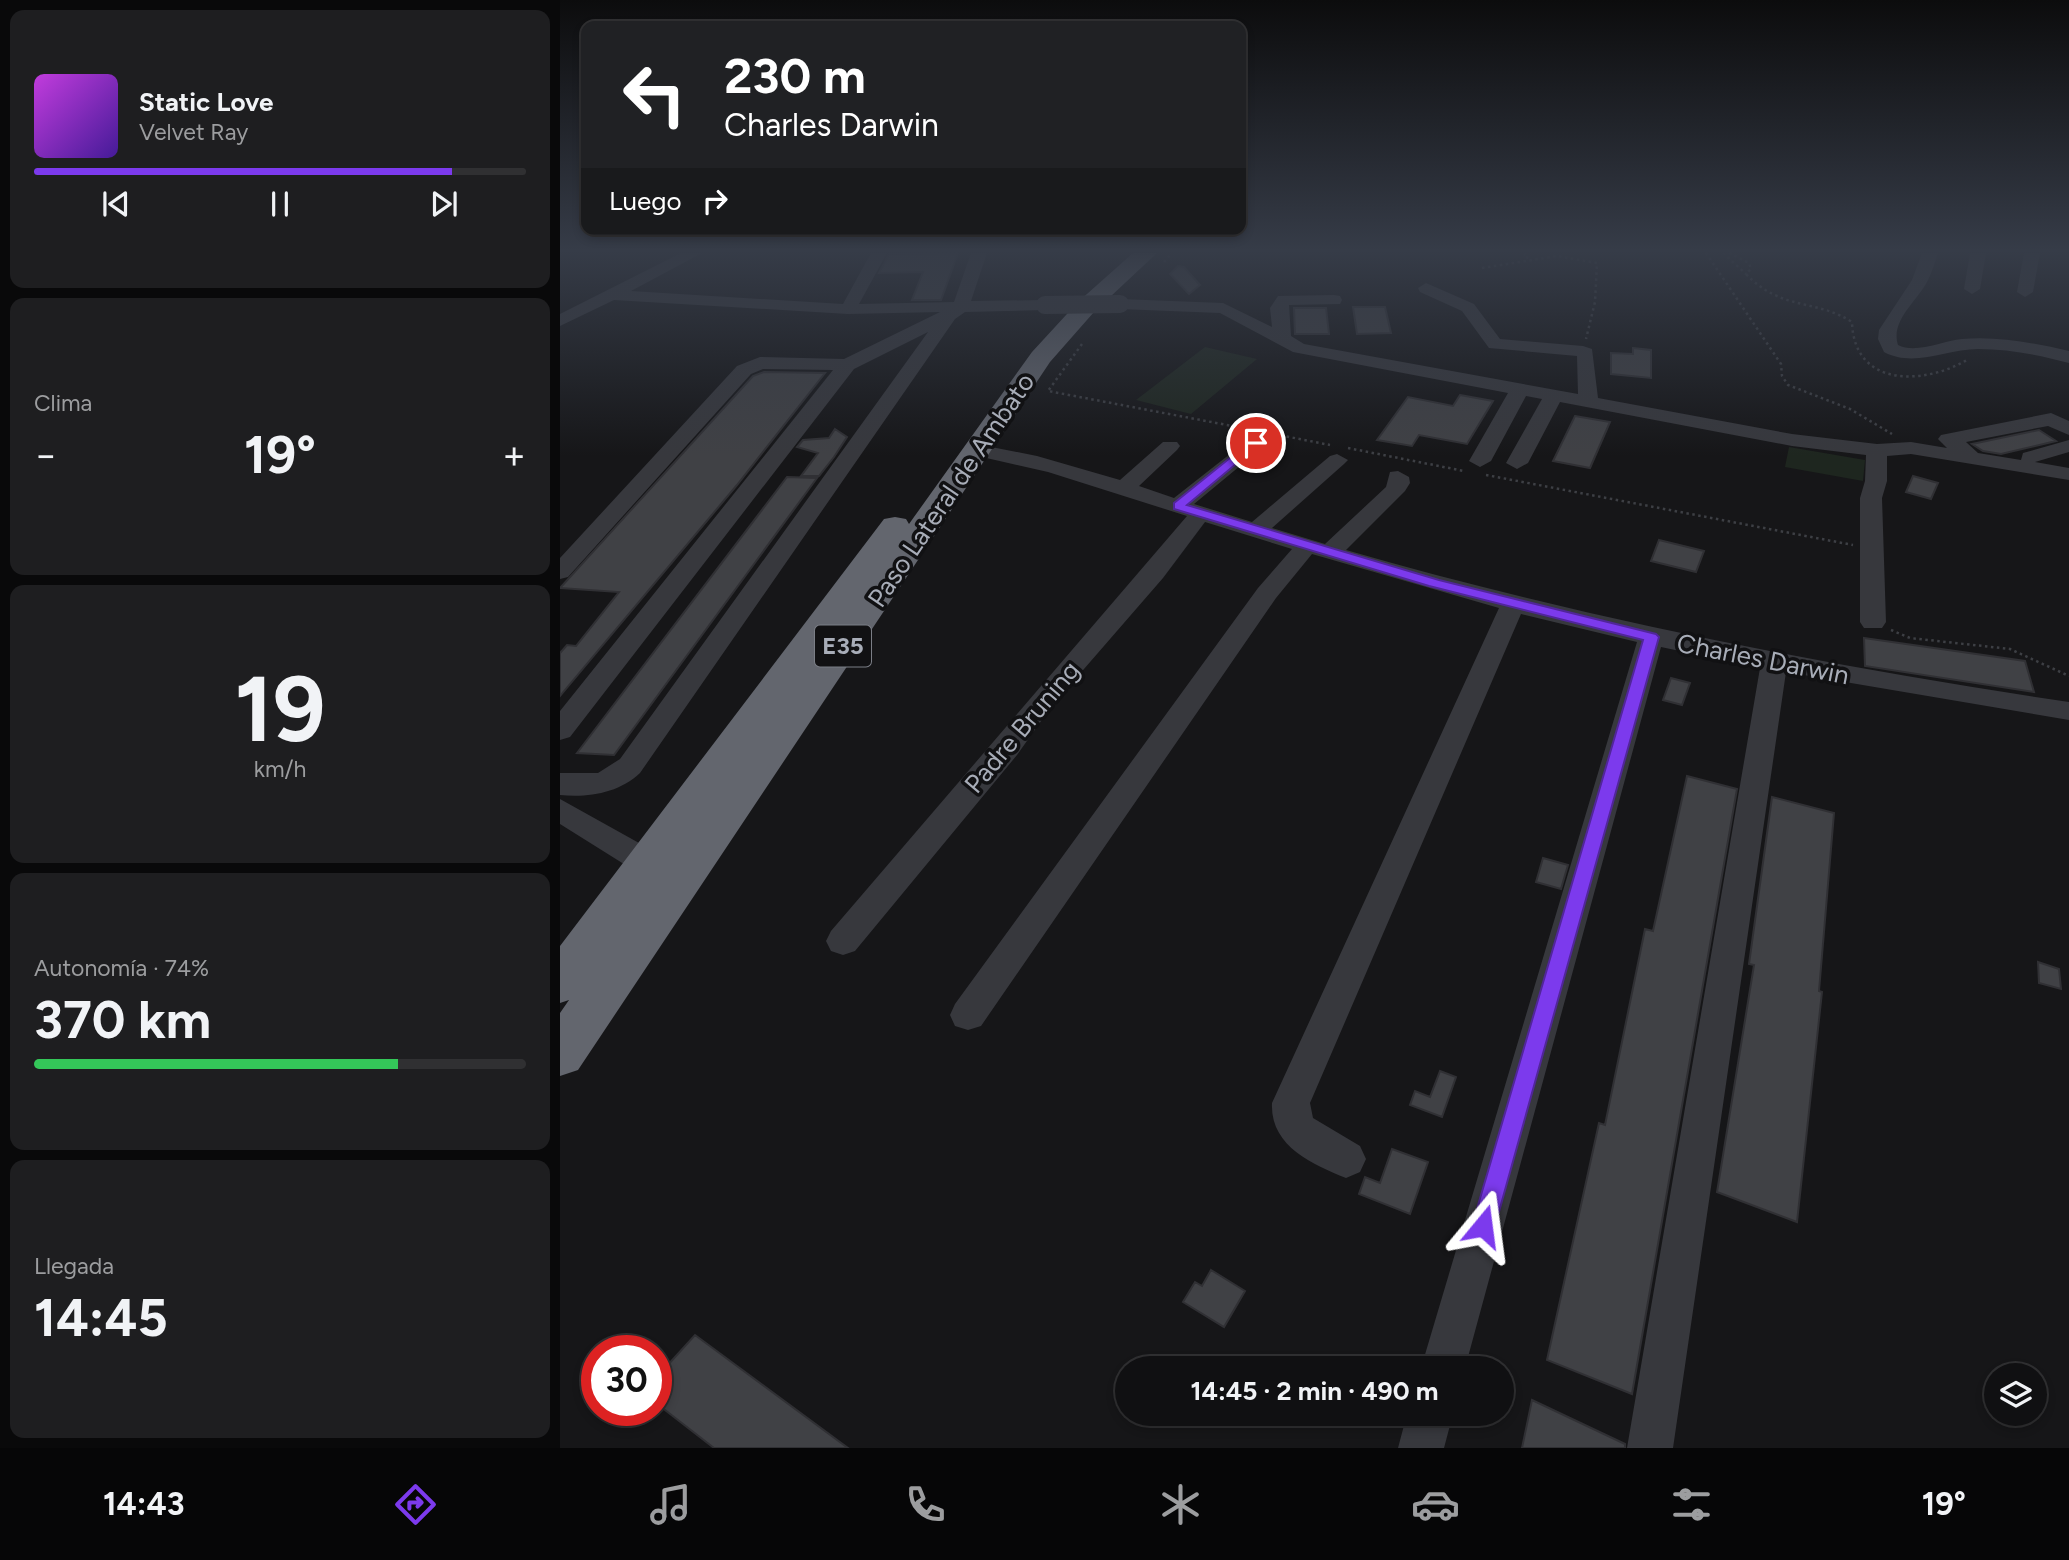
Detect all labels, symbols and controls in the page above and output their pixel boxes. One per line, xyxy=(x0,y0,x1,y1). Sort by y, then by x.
text: 230 m xyxy=(724,46,866,105)
icon: left xyxy=(609,49,700,140)
text: Static Love xyxy=(139,86,273,118)
text: Charles Darwin xyxy=(724,106,939,144)
text: Velvet Ray xyxy=(139,118,248,146)
icon: right xyxy=(696,182,734,220)
icon: previous xyxy=(97,185,135,223)
icon: pause xyxy=(261,185,299,223)
icon: next xyxy=(425,185,463,223)
text: Luego xyxy=(609,185,682,217)
street label: Paso Lateral de Ambato xyxy=(861,367,1041,613)
text: Clima xyxy=(34,389,92,417)
pin xyxy=(1226,413,1286,473)
text: 19° xyxy=(244,424,316,486)
icon: arrive xyxy=(1237,424,1275,462)
text: − xyxy=(34,432,58,478)
text: + xyxy=(502,432,526,478)
road number: E35 xyxy=(815,626,871,666)
street label: Charles Darwin xyxy=(1674,627,1852,691)
text: 19 xyxy=(234,655,326,764)
street label: Padre Bruning xyxy=(958,655,1086,799)
text: km/h xyxy=(254,755,306,783)
text: Autonomía · 74% xyxy=(34,954,209,982)
text: 370 km xyxy=(34,989,211,1051)
position arrow xyxy=(1446,1189,1520,1263)
text: Llegada xyxy=(34,1252,114,1280)
text: 14:45 xyxy=(34,1287,168,1349)
speed limit sign: 30 xyxy=(581,1335,672,1426)
map controls xyxy=(1984,1363,2047,1426)
button: layers xyxy=(1984,1363,2047,1426)
text: 14:45 · 2 min · 490 m xyxy=(1191,1375,1438,1407)
icon: directions xyxy=(391,1480,440,1529)
icon: music xyxy=(646,1480,695,1529)
icon: phone xyxy=(901,1480,950,1529)
icon: climate xyxy=(1156,1480,1205,1529)
icon: car xyxy=(1411,1480,1460,1529)
icon: filters xyxy=(1667,1480,1716,1529)
text: 14:43 xyxy=(103,1485,185,1523)
text: 19° xyxy=(1922,1485,1966,1523)

